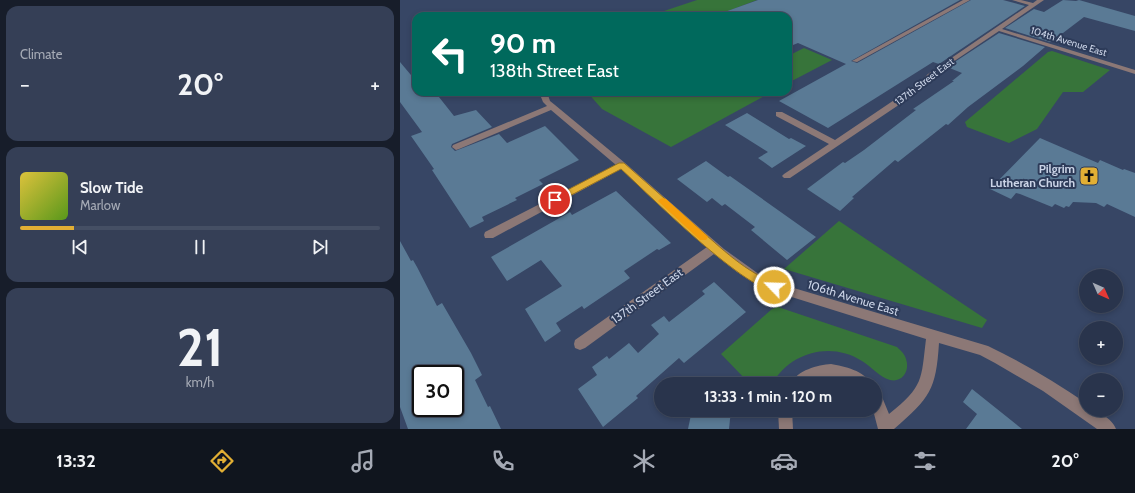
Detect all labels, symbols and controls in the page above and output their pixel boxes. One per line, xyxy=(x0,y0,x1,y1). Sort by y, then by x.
street label: 104th Avenue East xyxy=(1029,24,1109,59)
text: 90 m xyxy=(490,26,556,60)
icon: left xyxy=(424,28,476,80)
text: Climate xyxy=(20,46,62,62)
street label: 137th Street East xyxy=(892,55,957,108)
text: 138th Street East xyxy=(490,60,619,82)
text: 20° xyxy=(177,66,223,103)
text: − xyxy=(20,71,30,98)
text: + xyxy=(370,71,380,98)
place label: Pilgrim Lutheran Church xyxy=(990,161,1075,190)
church icon: Pilgrim Lutheran Church xyxy=(1078,165,1100,187)
text: Slow Tide xyxy=(80,179,143,197)
pin xyxy=(538,183,572,217)
icon: arrive xyxy=(544,189,566,211)
text: Marlow xyxy=(80,197,120,213)
icon: previous xyxy=(69,236,91,258)
icon: pause xyxy=(189,236,211,258)
icon: next xyxy=(309,236,331,258)
street label: 137th Street East xyxy=(608,265,685,327)
position arrow xyxy=(753,266,795,308)
north arrow xyxy=(1079,269,1123,313)
map controls xyxy=(1079,269,1123,417)
street label: 106th Avenue East xyxy=(806,277,901,319)
text: 21 xyxy=(177,316,223,379)
button: + xyxy=(1079,321,1123,365)
speed limit sign: 30 xyxy=(412,365,464,417)
button: − xyxy=(1079,373,1123,417)
text: km/h xyxy=(186,374,214,390)
text: 13:33 · 1 min · 120 m xyxy=(704,388,832,406)
icon: directions xyxy=(208,447,236,475)
icon: music xyxy=(349,447,377,475)
icon: phone xyxy=(489,447,517,475)
icon: climate xyxy=(630,447,658,475)
icon: car xyxy=(770,447,798,475)
icon: filters xyxy=(911,447,939,475)
text: 13:32 xyxy=(56,450,96,472)
text: 20° xyxy=(1051,450,1079,472)

